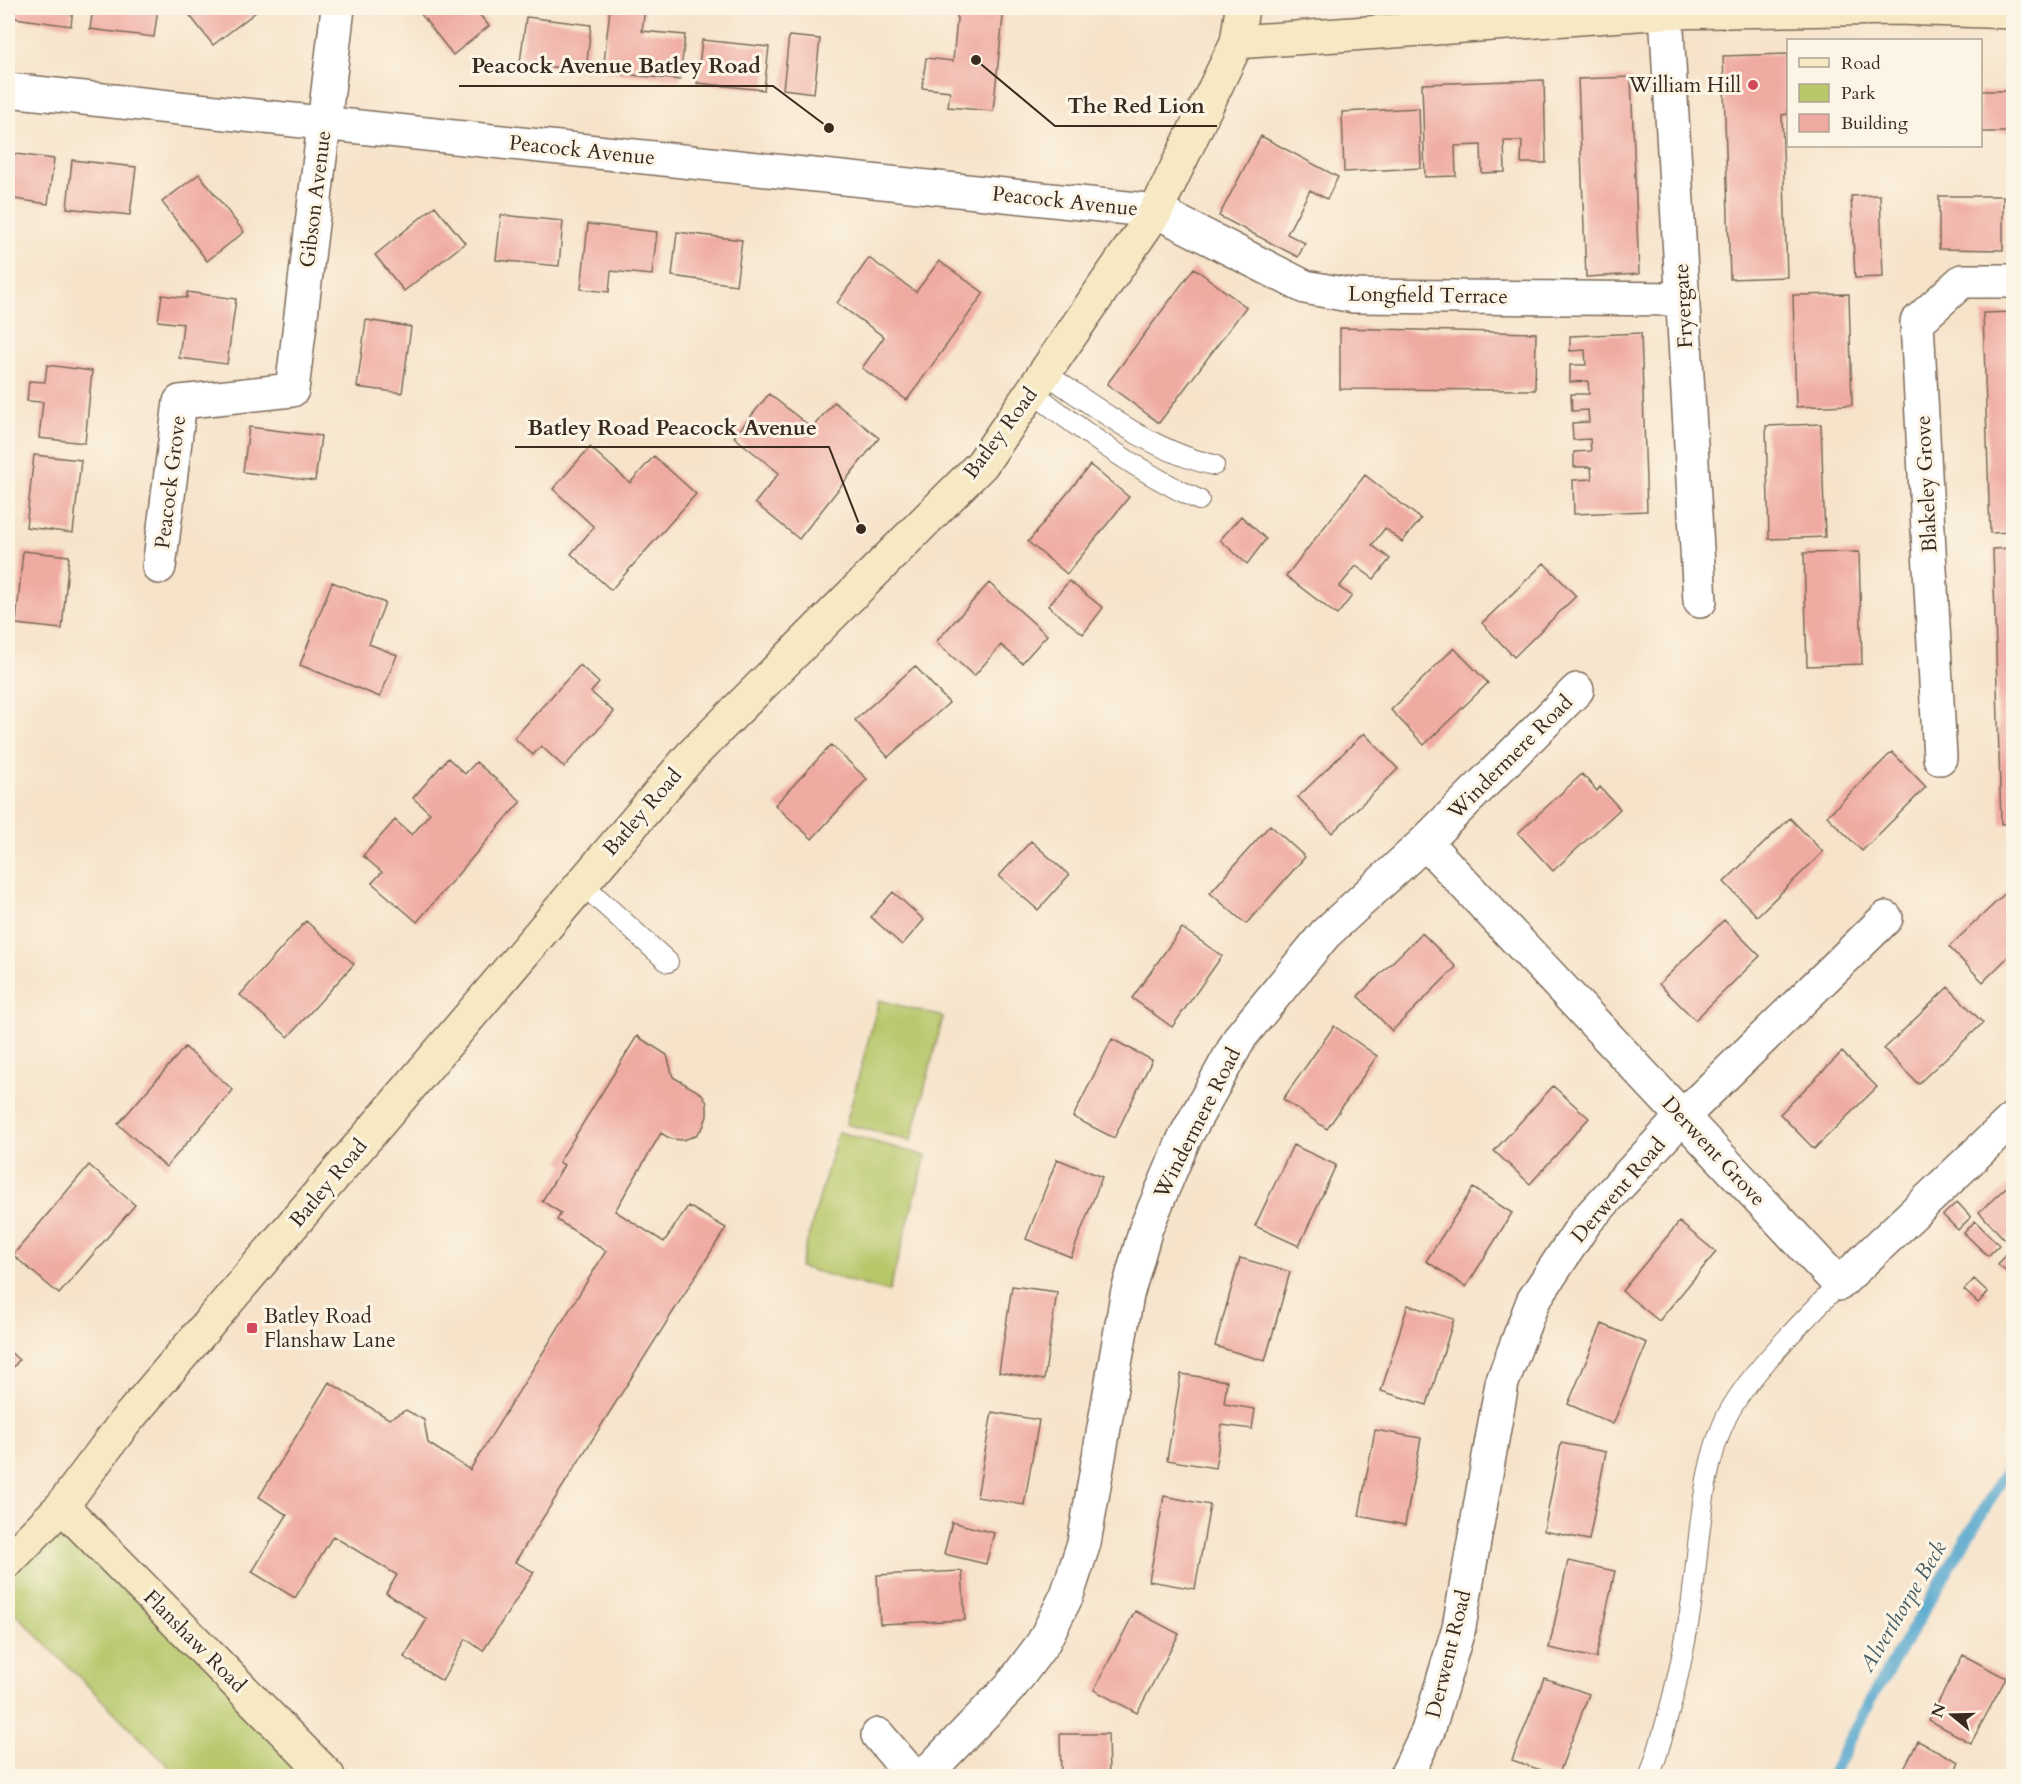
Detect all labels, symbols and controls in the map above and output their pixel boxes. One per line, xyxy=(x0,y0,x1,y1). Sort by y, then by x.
legend xyxy=(1787,39,1982,147)
callout: Peacock Avenue Batley Road xyxy=(459,46,773,86)
text: Peacock Avenue Batley Road xyxy=(471,51,761,81)
text: Road xyxy=(1841,51,1881,76)
place label: William Hill xyxy=(1628,71,1741,100)
marker: William Hill xyxy=(1746,78,1760,92)
text: Park xyxy=(1841,81,1876,106)
callout: The Red Lion xyxy=(1055,86,1217,126)
text: The Red Lion xyxy=(1067,91,1205,121)
text: Building xyxy=(1841,111,1909,136)
street label: Peacock Avenue xyxy=(508,128,656,173)
street label: Gibson Avenue xyxy=(293,129,338,269)
street label: Peacock Avenue xyxy=(991,179,1139,224)
street label: Fryergate xyxy=(1667,263,1700,349)
street label: Longfield Terrace xyxy=(1348,280,1508,311)
street label: Batley Road xyxy=(956,382,1044,485)
callout: Batley Road Peacock Avenue xyxy=(515,407,829,447)
text: Batley Road Peacock Avenue xyxy=(527,413,817,443)
street label: Peacock Grove xyxy=(148,414,193,550)
street label: Blakeley Grove xyxy=(1908,415,1945,553)
street label: Windermere Road xyxy=(1441,689,1579,827)
street label: Batley Road xyxy=(596,762,689,863)
street label: Windermere Road xyxy=(1146,1043,1248,1205)
street label: Derwent Grove xyxy=(1655,1090,1772,1213)
street label: Derwent Road xyxy=(1564,1131,1672,1249)
street label: Batley Road xyxy=(283,1133,374,1234)
place label: Batley Road Flanshaw Lane xyxy=(264,1302,396,1355)
marker: Batley Road Flanshaw Lane xyxy=(245,1321,259,1335)
water label: Alverthorpe Beck xyxy=(1851,1535,1954,1678)
street label: Flanshaw Road xyxy=(137,1584,252,1699)
street label: Derwent Road xyxy=(1419,1587,1478,1721)
north arrow xyxy=(1922,1685,1982,1745)
text: N xyxy=(1926,1700,1951,1721)

